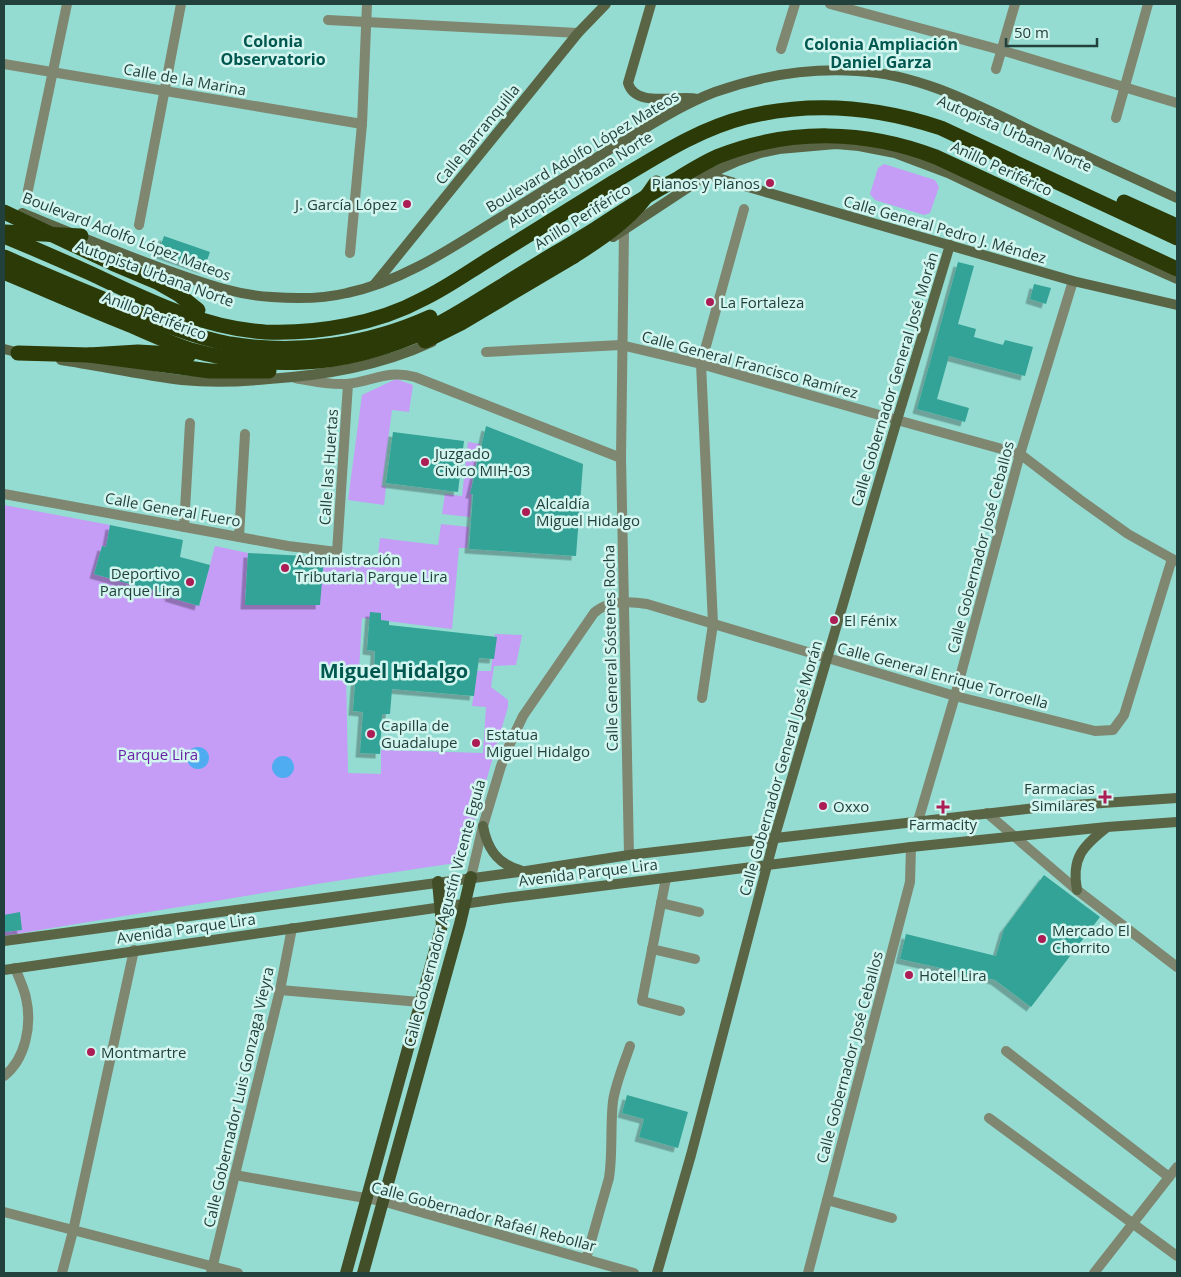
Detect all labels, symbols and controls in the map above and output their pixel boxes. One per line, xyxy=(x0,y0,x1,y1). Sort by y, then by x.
scale bar xyxy=(1006,15,1097,47)
text: 50 m xyxy=(1014,22,1049,42)
district label: Colonia Observatorio xyxy=(220,30,326,70)
district label: Colonia Ampliación Daniel Garza xyxy=(804,33,958,73)
street label: Calle de la Marina xyxy=(122,58,248,100)
street label: Calle Barranquilla xyxy=(430,80,524,188)
street label: Boulevard Adolfo López Mateos xyxy=(482,85,682,217)
street label: Autopista Urbana Norte xyxy=(935,90,1095,176)
street label: Autopista Urbana Norte xyxy=(504,126,656,232)
street label: Anillo Periférico xyxy=(948,136,1056,200)
place label: Pianos y Pianos xyxy=(652,173,760,193)
marker: Pianos y Pianos xyxy=(764,177,776,189)
street label: Anillo Periférico xyxy=(530,178,634,254)
street label: Boulevard Adolfo López Mateos xyxy=(20,187,234,285)
street label: Calle General Pedro J. Méndez xyxy=(841,190,1049,268)
place label: J. García López xyxy=(293,194,397,214)
marker: J. García López xyxy=(401,198,413,210)
street label: Autopista Urbana Norte xyxy=(73,235,237,311)
street label: Calle Gobernador General José Morán xyxy=(846,249,942,509)
street label: Anillo Periférico xyxy=(100,286,210,344)
place label: La Fortaleza xyxy=(720,292,804,312)
marker: La Fortaleza xyxy=(704,296,716,308)
street label: Calle General Francisco Ramírez xyxy=(640,325,860,403)
street label: Calle las Huertas xyxy=(314,408,342,526)
street label: Calle Gobernador José Ceballos xyxy=(942,439,1018,655)
place label: Juzgado Civico MIH-03 xyxy=(433,443,530,480)
marker: Juzgado Civico MIH-03 xyxy=(419,456,431,468)
street label: Calle General Fuero xyxy=(104,487,242,531)
place label: Alcaldía Miguel Hidalgo xyxy=(536,493,640,530)
marker: Alcaldía Miguel Hidalgo xyxy=(520,506,532,518)
street label: Calle General Sóstenes Rocha xyxy=(598,545,622,751)
place label: Administración Tributaria Parque Lira xyxy=(295,549,448,586)
marker: Administración Tributaria Parque Lira xyxy=(279,562,291,574)
place label: Deportivo Parque Lira xyxy=(100,563,180,600)
marker: Deportivo Parque Lira xyxy=(184,576,196,588)
place label: El Fénix xyxy=(844,610,897,630)
marker: El Fénix xyxy=(828,614,840,626)
street label: Calle General Enrique Torroella xyxy=(835,637,1051,713)
street label: Calle Gobernador General José Morán xyxy=(734,638,826,898)
district label: Miguel Hidalgo xyxy=(320,657,468,684)
place label: Capilla de Guadalupe xyxy=(381,715,458,752)
place label: Estatua Miguel Hidalgo xyxy=(486,724,590,761)
marker: Capilla de Guadalupe xyxy=(365,728,377,740)
marker: Estatua Miguel Hidalgo xyxy=(470,737,482,749)
park label: Parque Lira xyxy=(118,744,198,764)
street label: Calle Gobernador Agustín Vicente Eguía xyxy=(399,777,489,1049)
place label: Farmacias Similares xyxy=(1024,778,1095,815)
marker: Farmacias Similares xyxy=(1099,791,1111,803)
place label: Oxxo xyxy=(833,796,869,816)
marker: Oxxo xyxy=(817,800,829,812)
marker: Farmacity xyxy=(937,801,949,813)
place label: Farmacity xyxy=(909,814,978,834)
street label: Avenida Parque Lira xyxy=(517,854,659,890)
street label: Avenida Parque Lira xyxy=(115,908,257,948)
place label: Mercado El Chorrito xyxy=(1052,920,1130,957)
marker: Mercado El Chorrito xyxy=(1036,933,1048,945)
street label: Calle Gobernador José Ceballos xyxy=(811,949,887,1165)
street label: Calle Gobernador Luis Gonzaga Vieyra xyxy=(198,965,278,1229)
place label: Hotel Lira xyxy=(919,965,987,985)
marker: Hotel Lira xyxy=(903,969,915,981)
place label: Montmartre xyxy=(101,1042,186,1062)
marker: Montmartre xyxy=(85,1046,97,1058)
street label: Calle Gobernador Rafaél Rebollar xyxy=(369,1176,599,1256)

